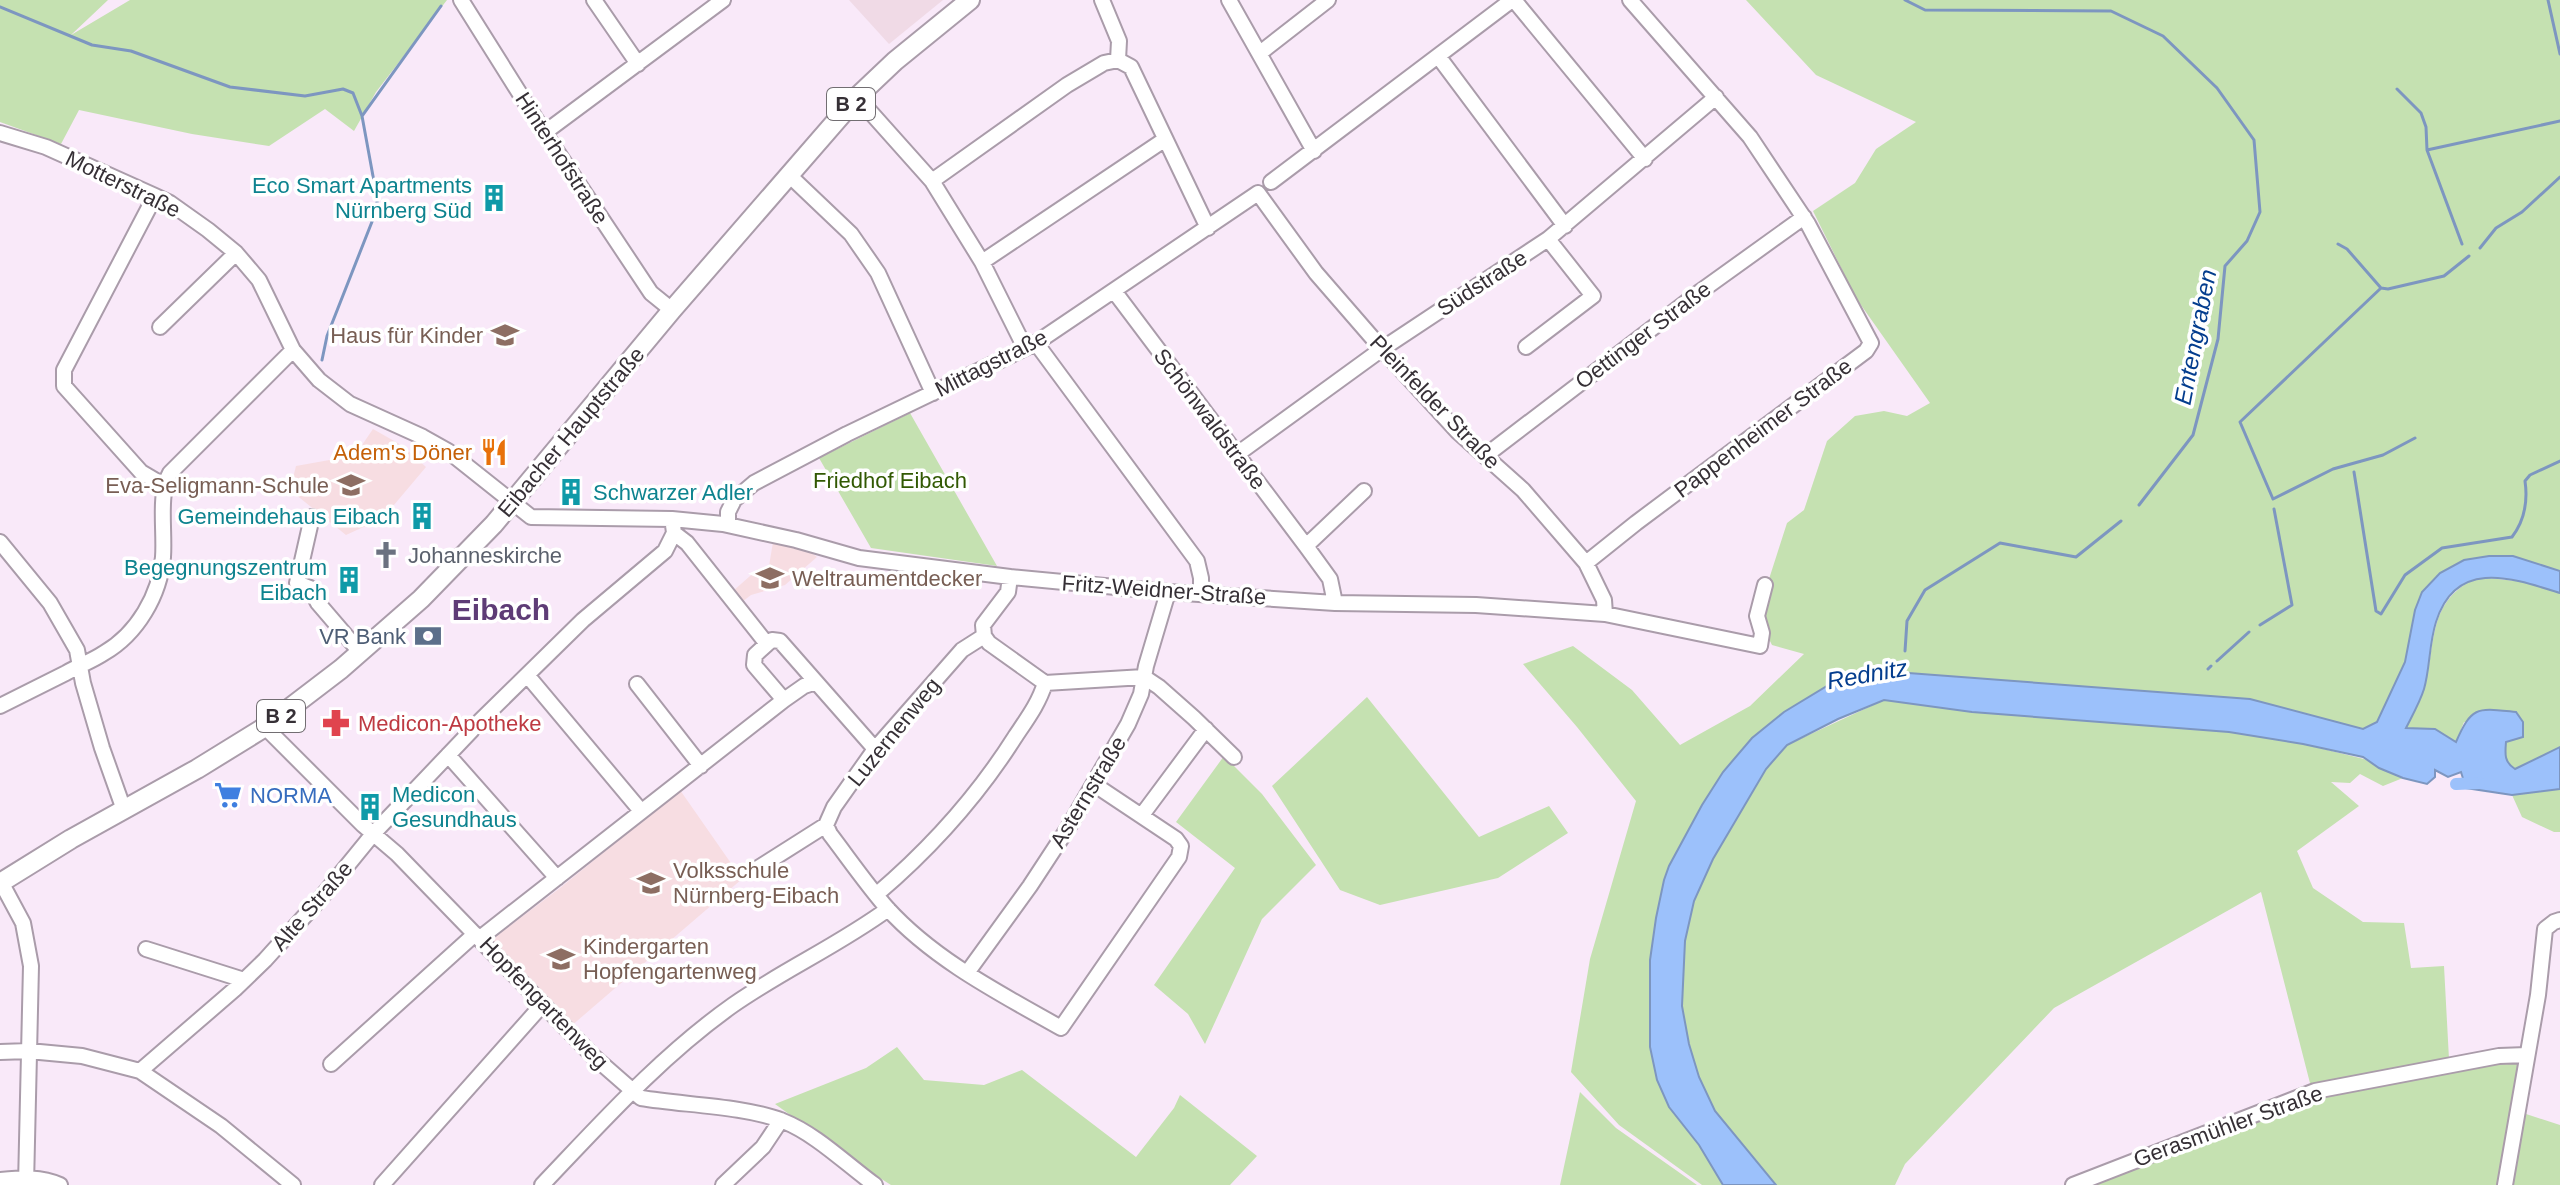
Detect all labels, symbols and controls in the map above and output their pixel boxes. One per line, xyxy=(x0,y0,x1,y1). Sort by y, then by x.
street label: Hinterhofstraße xyxy=(510,88,614,228)
road number: B 2 xyxy=(827,88,875,120)
street label: Motterstraße xyxy=(61,145,185,223)
place label: Eco Smart Apartments Nürnberg Süd xyxy=(252,173,472,223)
building icon: Eco Smart Apartments Nürnberg Süd xyxy=(479,183,509,213)
street label: Südstraße xyxy=(1433,245,1531,321)
water label: Entengraben xyxy=(2169,267,2221,407)
street label: Oettinger Straße xyxy=(1571,276,1715,394)
school or university icon: Haus für Kinder xyxy=(490,320,520,350)
place label: Haus für Kinder xyxy=(330,323,483,348)
street label: Mittagstraße xyxy=(931,324,1051,402)
street label: Pleinfelder Straße xyxy=(1365,330,1505,474)
street label: Eibacher Hauptstraße xyxy=(493,342,649,522)
street label: Schönwaldstraße xyxy=(1149,344,1271,494)
street label: Pappenheimer Straße xyxy=(1670,353,1856,503)
restaurant icon: Adem's Döner xyxy=(479,437,509,467)
place label: Adem's Döner xyxy=(333,440,472,465)
park label: Friedhof Eibach xyxy=(813,468,967,493)
school or university icon: Eva-Seligmann-Schule xyxy=(336,470,366,500)
place label: Eva-Seligmann-Schule xyxy=(105,473,329,498)
building icon: Schwarzer Adler xyxy=(556,477,586,507)
place label: Schwarzer Adler xyxy=(593,480,753,505)
building icon: Gemeindehaus Eibach xyxy=(407,501,437,531)
place label: Gemeindehaus Eibach xyxy=(177,504,400,529)
church icon: Johanneskirche xyxy=(371,540,401,570)
place label: Johanneskirche xyxy=(408,543,562,568)
place label: Begegnungszentrum Eibach xyxy=(124,555,327,605)
school or university icon: Weltraumentdecker xyxy=(755,563,785,593)
building icon: Begegnungszentrum Eibach xyxy=(334,565,364,595)
place label: Weltraumentdecker xyxy=(792,566,982,591)
street label: Fritz-Weidner-Straße xyxy=(1061,570,1267,610)
district label: Eibach xyxy=(452,593,550,626)
bank icon: VR Bank xyxy=(413,621,443,651)
place label: VR Bank xyxy=(319,624,407,649)
water label: Rednitz xyxy=(1825,654,1909,694)
street label: Luzernenweg xyxy=(843,673,945,791)
road number: B 2 xyxy=(257,700,305,732)
pharmacy icon: Medicon-Apotheke xyxy=(321,708,351,738)
place label: Medicon-Apotheke xyxy=(358,711,541,736)
street label: Asternstraße xyxy=(1045,732,1131,852)
supermarket icon: NORMA xyxy=(213,780,243,810)
place label: Medicon Gesundhaus xyxy=(392,782,517,832)
place label: NORMA xyxy=(250,783,332,808)
building icon: Medicon Gesundhaus xyxy=(355,792,385,822)
street label: Alte Straße xyxy=(266,856,358,956)
place label: Volksschule Nürnberg-Eibach xyxy=(673,858,839,908)
school or university icon: Volksschule Nürnberg-Eibach xyxy=(636,868,666,898)
street label: Hopfengartenweg xyxy=(475,932,613,1074)
place label: Kindergarten Hopfengartenweg xyxy=(583,934,757,984)
school or university icon: Kindergarten Hopfengartenweg xyxy=(546,944,576,974)
street label: Gerasmühler Straße xyxy=(2130,1080,2326,1172)

